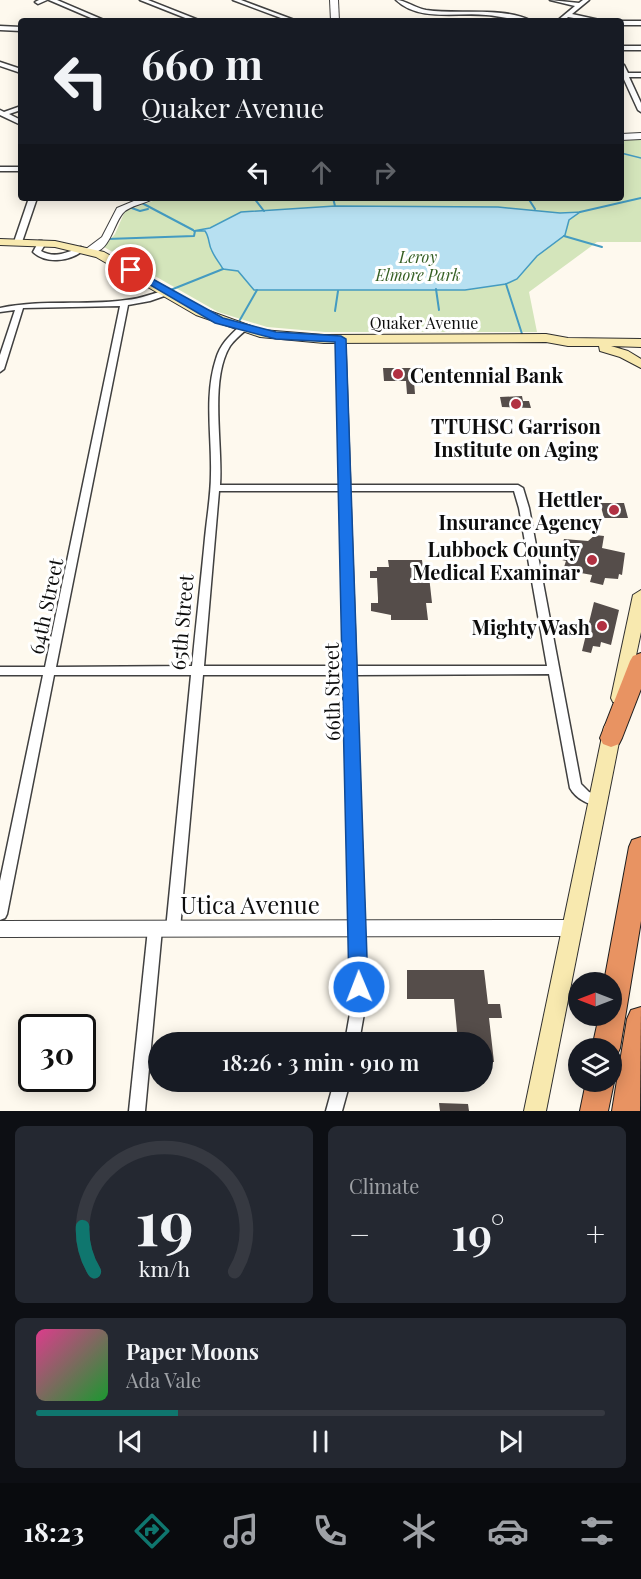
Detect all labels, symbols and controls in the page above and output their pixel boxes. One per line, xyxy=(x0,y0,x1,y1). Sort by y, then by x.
text: 660 m xyxy=(141,35,263,91)
icon: left xyxy=(42,42,120,120)
text: Quaker Avenue xyxy=(141,89,324,125)
icon: left xyxy=(242,156,275,189)
icon: ahead xyxy=(305,156,338,189)
icon: right xyxy=(368,156,401,189)
pin xyxy=(105,244,156,295)
park label: Leroy Elmore Park xyxy=(374,246,461,285)
icon: arrive xyxy=(114,253,147,286)
street label: Quaker Avenue xyxy=(370,312,478,333)
place label: Centennial Bank xyxy=(410,361,563,388)
marker: Centennial Bank xyxy=(391,367,405,381)
marker: TTUHSC Garrison Institute on Aging xyxy=(509,397,523,411)
place label: TTUHSC Garrison Institute on Aging xyxy=(431,412,602,462)
place label: Hettler Insurance Agency xyxy=(438,485,603,535)
marker: Hettler Insurance Agency xyxy=(607,503,621,517)
place label: Lubbock County Medical Examinar xyxy=(412,535,581,585)
marker: Lubbock County Medical Examinar xyxy=(585,553,599,567)
street label: 64th Street xyxy=(22,554,69,657)
street label: 65th Street xyxy=(163,572,199,671)
place label: Mighty Wash xyxy=(471,613,590,640)
marker: Mighty Wash xyxy=(595,619,609,633)
street label: 66th Street xyxy=(317,642,345,741)
street label: Utica Avenue xyxy=(180,888,320,920)
position arrow xyxy=(327,955,391,1019)
north arrow xyxy=(568,972,622,1026)
map controls xyxy=(568,972,622,1092)
speed limit sign: 30 xyxy=(18,1014,96,1092)
button: layers xyxy=(568,1038,622,1092)
text: 18:26 · 3 min · 910 m xyxy=(222,1047,419,1077)
text: Climate xyxy=(349,1172,419,1199)
text: 19 xyxy=(135,1178,193,1262)
text: 19° xyxy=(451,1202,505,1262)
text: − xyxy=(349,1211,370,1255)
text: + xyxy=(586,1211,605,1255)
text: km/h xyxy=(138,1254,190,1282)
text: Paper Moons xyxy=(126,1336,259,1366)
text: Ada Vale xyxy=(126,1366,201,1393)
icon: previous xyxy=(114,1425,147,1458)
icon: pause xyxy=(304,1425,337,1458)
icon: next xyxy=(494,1425,527,1458)
icon: directions xyxy=(131,1510,173,1552)
icon: music xyxy=(220,1510,262,1552)
icon: phone xyxy=(309,1510,351,1552)
icon: climate xyxy=(398,1510,440,1552)
icon: car xyxy=(487,1510,529,1552)
icon: filters xyxy=(576,1510,618,1552)
text: 18:23 xyxy=(23,1513,84,1549)

